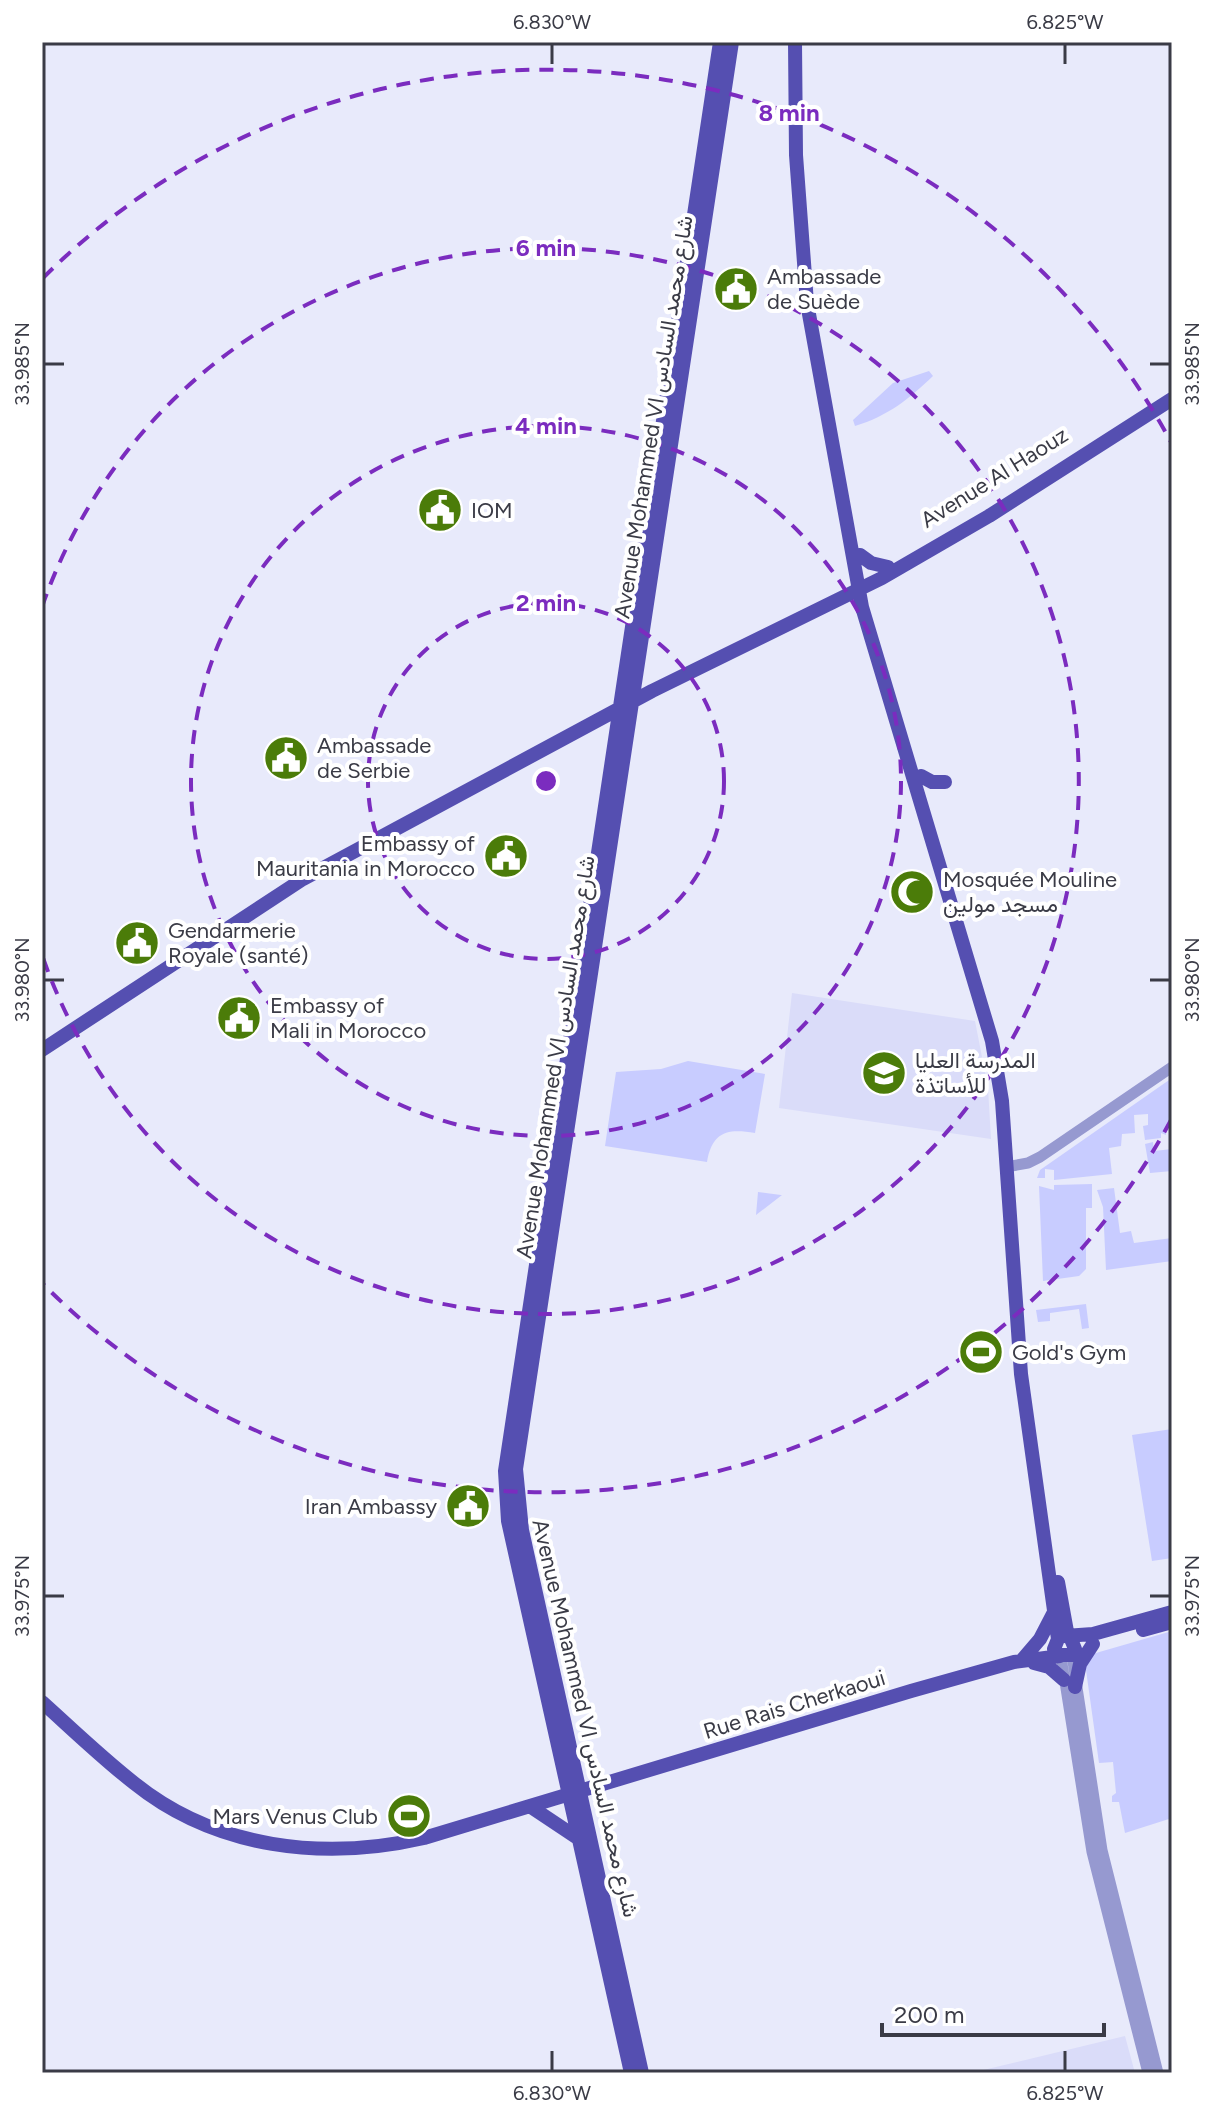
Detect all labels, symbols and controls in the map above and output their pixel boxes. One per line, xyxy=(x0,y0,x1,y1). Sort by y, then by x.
text: 6.830°W xyxy=(513,10,591,34)
text: 6.825°W xyxy=(1026,10,1104,34)
text: 8 min xyxy=(758,98,820,127)
street label: Avenue Mohammed VI شارع محمد السادس xyxy=(608,214,700,621)
text: 6 min xyxy=(516,233,576,262)
place label: Ambassade de Suède xyxy=(767,263,881,315)
public building icon: Ambassade de Suède xyxy=(712,265,760,313)
text: 33.985°N xyxy=(10,322,34,406)
text: 33.985°N xyxy=(1180,322,1204,406)
text: 4 min xyxy=(515,411,577,440)
street label: Avenue Al Haouz xyxy=(916,421,1073,534)
public building icon: IOM xyxy=(416,486,464,534)
place label: IOM xyxy=(471,497,513,524)
text: 2 min xyxy=(516,588,576,617)
place label: Ambassade de Serbie xyxy=(317,732,431,784)
public building icon: Ambassade de Serbie xyxy=(262,734,310,782)
centre of rings xyxy=(532,767,560,795)
place label: Embassy of Mauritania in Morocco xyxy=(256,830,476,882)
public building icon: Embassy of Mauritania in Morocco xyxy=(482,832,530,880)
street label: Avenue Mohammed VI شارع محمد السادس xyxy=(510,854,602,1261)
place label: Mosquée Mouline مسجد مولين xyxy=(943,866,1117,918)
mosque icon: Mosquée Mouline مسجد مولين xyxy=(888,868,936,916)
place label: Gendarmerie Royale (santé) xyxy=(168,917,308,969)
public building icon: Gendarmerie Royale (santé) xyxy=(113,919,161,967)
text: 33.980°N xyxy=(10,937,34,1023)
text: 33.980°N xyxy=(1180,937,1204,1023)
place label: Embassy of Mali in Morocco xyxy=(270,992,426,1044)
public building icon: Embassy of Mali in Morocco xyxy=(215,994,263,1042)
place label: المدرسة العليا للأساتذة xyxy=(915,1047,1036,1099)
school or university icon: المدرسة العليا للأساتذة xyxy=(860,1049,908,1097)
sports icon: Gold's Gym xyxy=(957,1328,1005,1376)
place label: Gold's Gym xyxy=(1012,1339,1126,1366)
public building icon: Iran Ambassy xyxy=(444,1482,492,1530)
place label: Iran Ambassy xyxy=(305,1493,437,1520)
street label: Avenue Mohammed VI شارع محمد السادس xyxy=(526,1517,645,1920)
text: 33.975°N xyxy=(10,1555,34,1637)
text: 33.975°N xyxy=(1180,1555,1204,1637)
street label: Rue Rais Cherkaoui xyxy=(700,1664,888,1745)
sports icon: Mars Venus Club xyxy=(385,1792,433,1840)
place label: Mars Venus Club xyxy=(213,1803,378,1830)
scale bar xyxy=(882,1987,1104,2037)
text: 200 m xyxy=(894,2000,965,2029)
text: 6.830°W xyxy=(513,2081,591,2105)
text: 6.825°W xyxy=(1026,2081,1104,2105)

